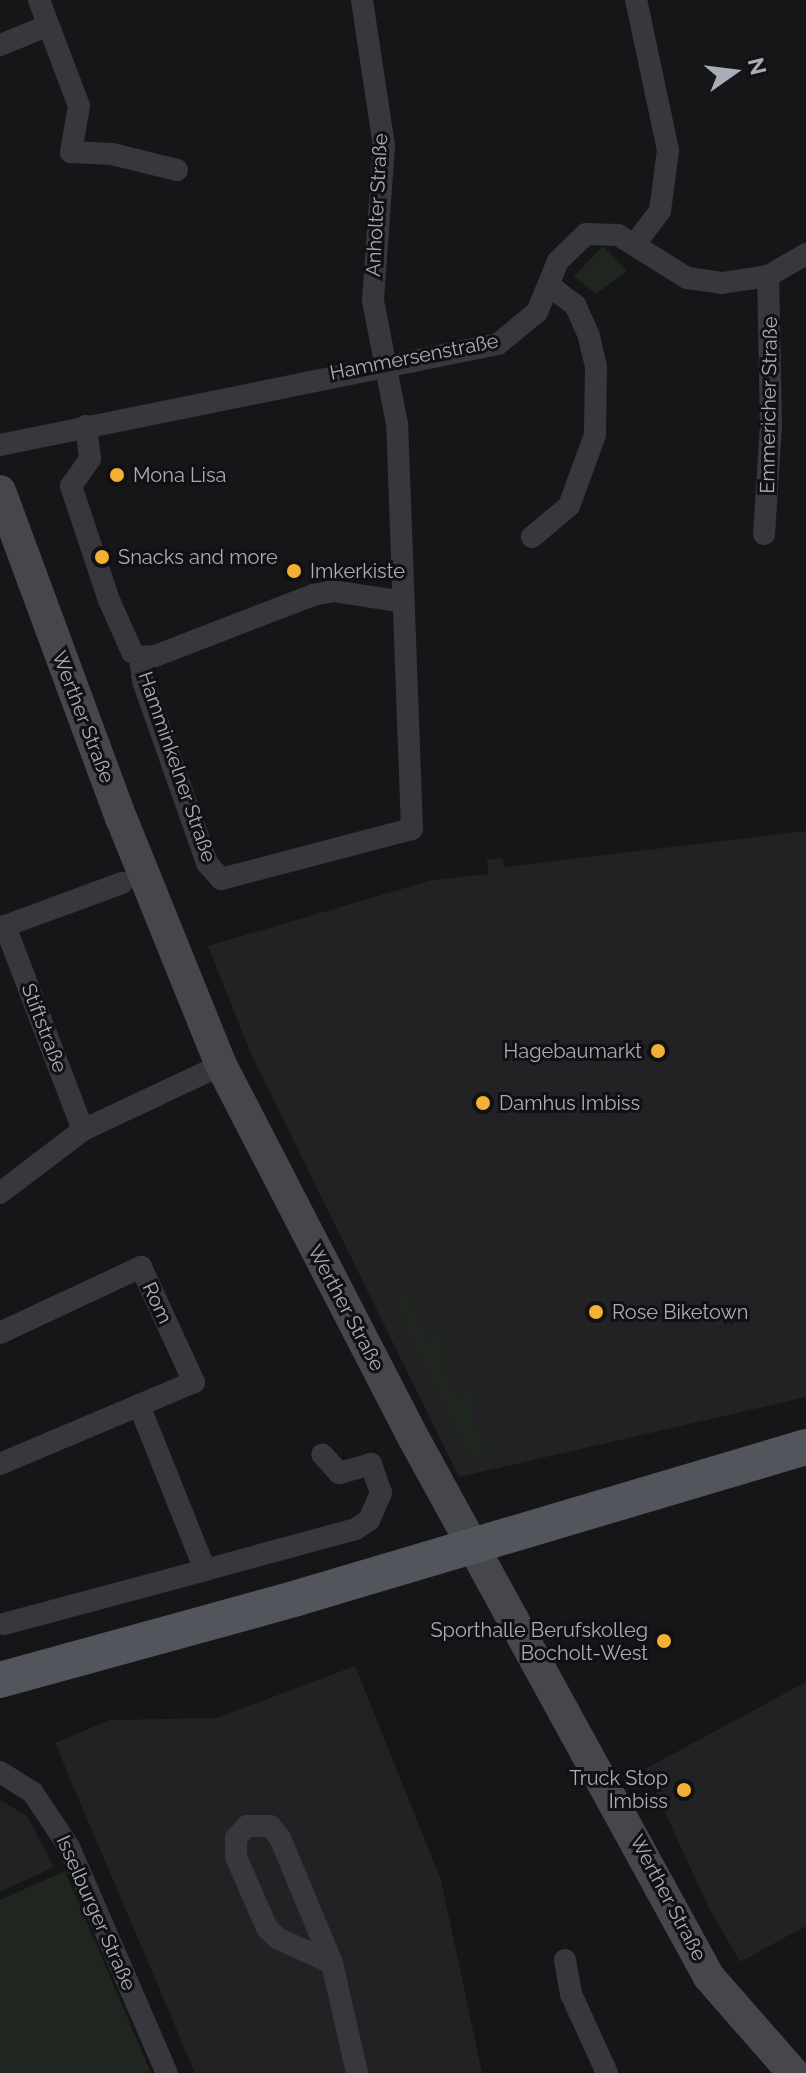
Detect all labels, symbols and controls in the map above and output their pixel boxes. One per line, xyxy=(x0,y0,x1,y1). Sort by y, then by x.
north arrow xyxy=(694,32,774,112)
text: N xyxy=(743,55,772,77)
street label: Anholter Straße xyxy=(361,133,393,277)
street label: Emmericher Straße xyxy=(755,316,783,494)
street label: Hammersenstraße xyxy=(328,329,500,385)
place label: Mona Lisa xyxy=(133,463,227,487)
marker: Mona Lisa xyxy=(108,466,126,484)
place label: Snacks and more xyxy=(118,545,278,569)
marker: Snacks and more xyxy=(93,548,111,566)
place label: Imkerkiste xyxy=(310,559,405,583)
marker: Imkerkiste xyxy=(285,562,303,580)
street label: Werther Straße xyxy=(47,647,119,787)
street label: Hamminkelner Straße xyxy=(133,668,221,866)
street label: Stiftstraße xyxy=(16,980,72,1076)
place label: Hagebaumarkt xyxy=(504,1039,642,1063)
marker: Hagebaumarkt xyxy=(649,1042,667,1060)
place label: Damhus Imbiss xyxy=(499,1091,640,1115)
marker: Damhus Imbiss xyxy=(474,1094,492,1112)
street label: Werther Straße xyxy=(303,1241,389,1375)
street label: Rom xyxy=(137,1278,177,1328)
place label: Rose Biketown xyxy=(612,1300,748,1324)
marker: Rose Biketown xyxy=(587,1303,605,1321)
place label: Sporthalle Berufskolleg Bocholt-West xyxy=(430,1618,648,1665)
marker: Sporthalle Berufskolleg Bocholt-West xyxy=(655,1632,673,1650)
place label: Truck Stop Imbiss xyxy=(569,1766,668,1813)
marker: Truck Stop Imbiss xyxy=(675,1781,693,1799)
street label: Isselburger Straße xyxy=(51,1831,141,1995)
street label: Werther Straße xyxy=(625,1831,711,1965)

